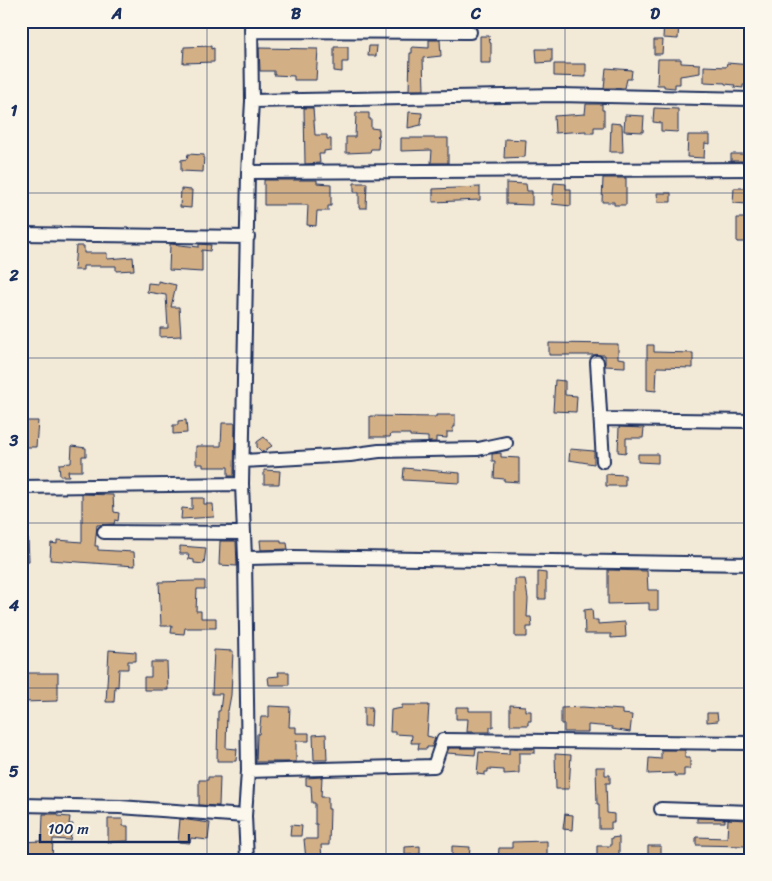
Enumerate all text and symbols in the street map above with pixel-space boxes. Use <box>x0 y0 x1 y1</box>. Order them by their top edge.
text: A <box>111 0 122 28</box>
text: B <box>291 0 302 28</box>
text: C <box>470 0 482 28</box>
text: D <box>650 0 660 28</box>
text: 1 <box>11 96 18 125</box>
text: 2 <box>8 261 19 290</box>
text: 3 <box>9 426 19 455</box>
text: 4 <box>8 591 19 620</box>
text: 5 <box>9 757 19 786</box>
scale bar <box>40 811 189 843</box>
text: 100 m <box>48 816 89 842</box>

